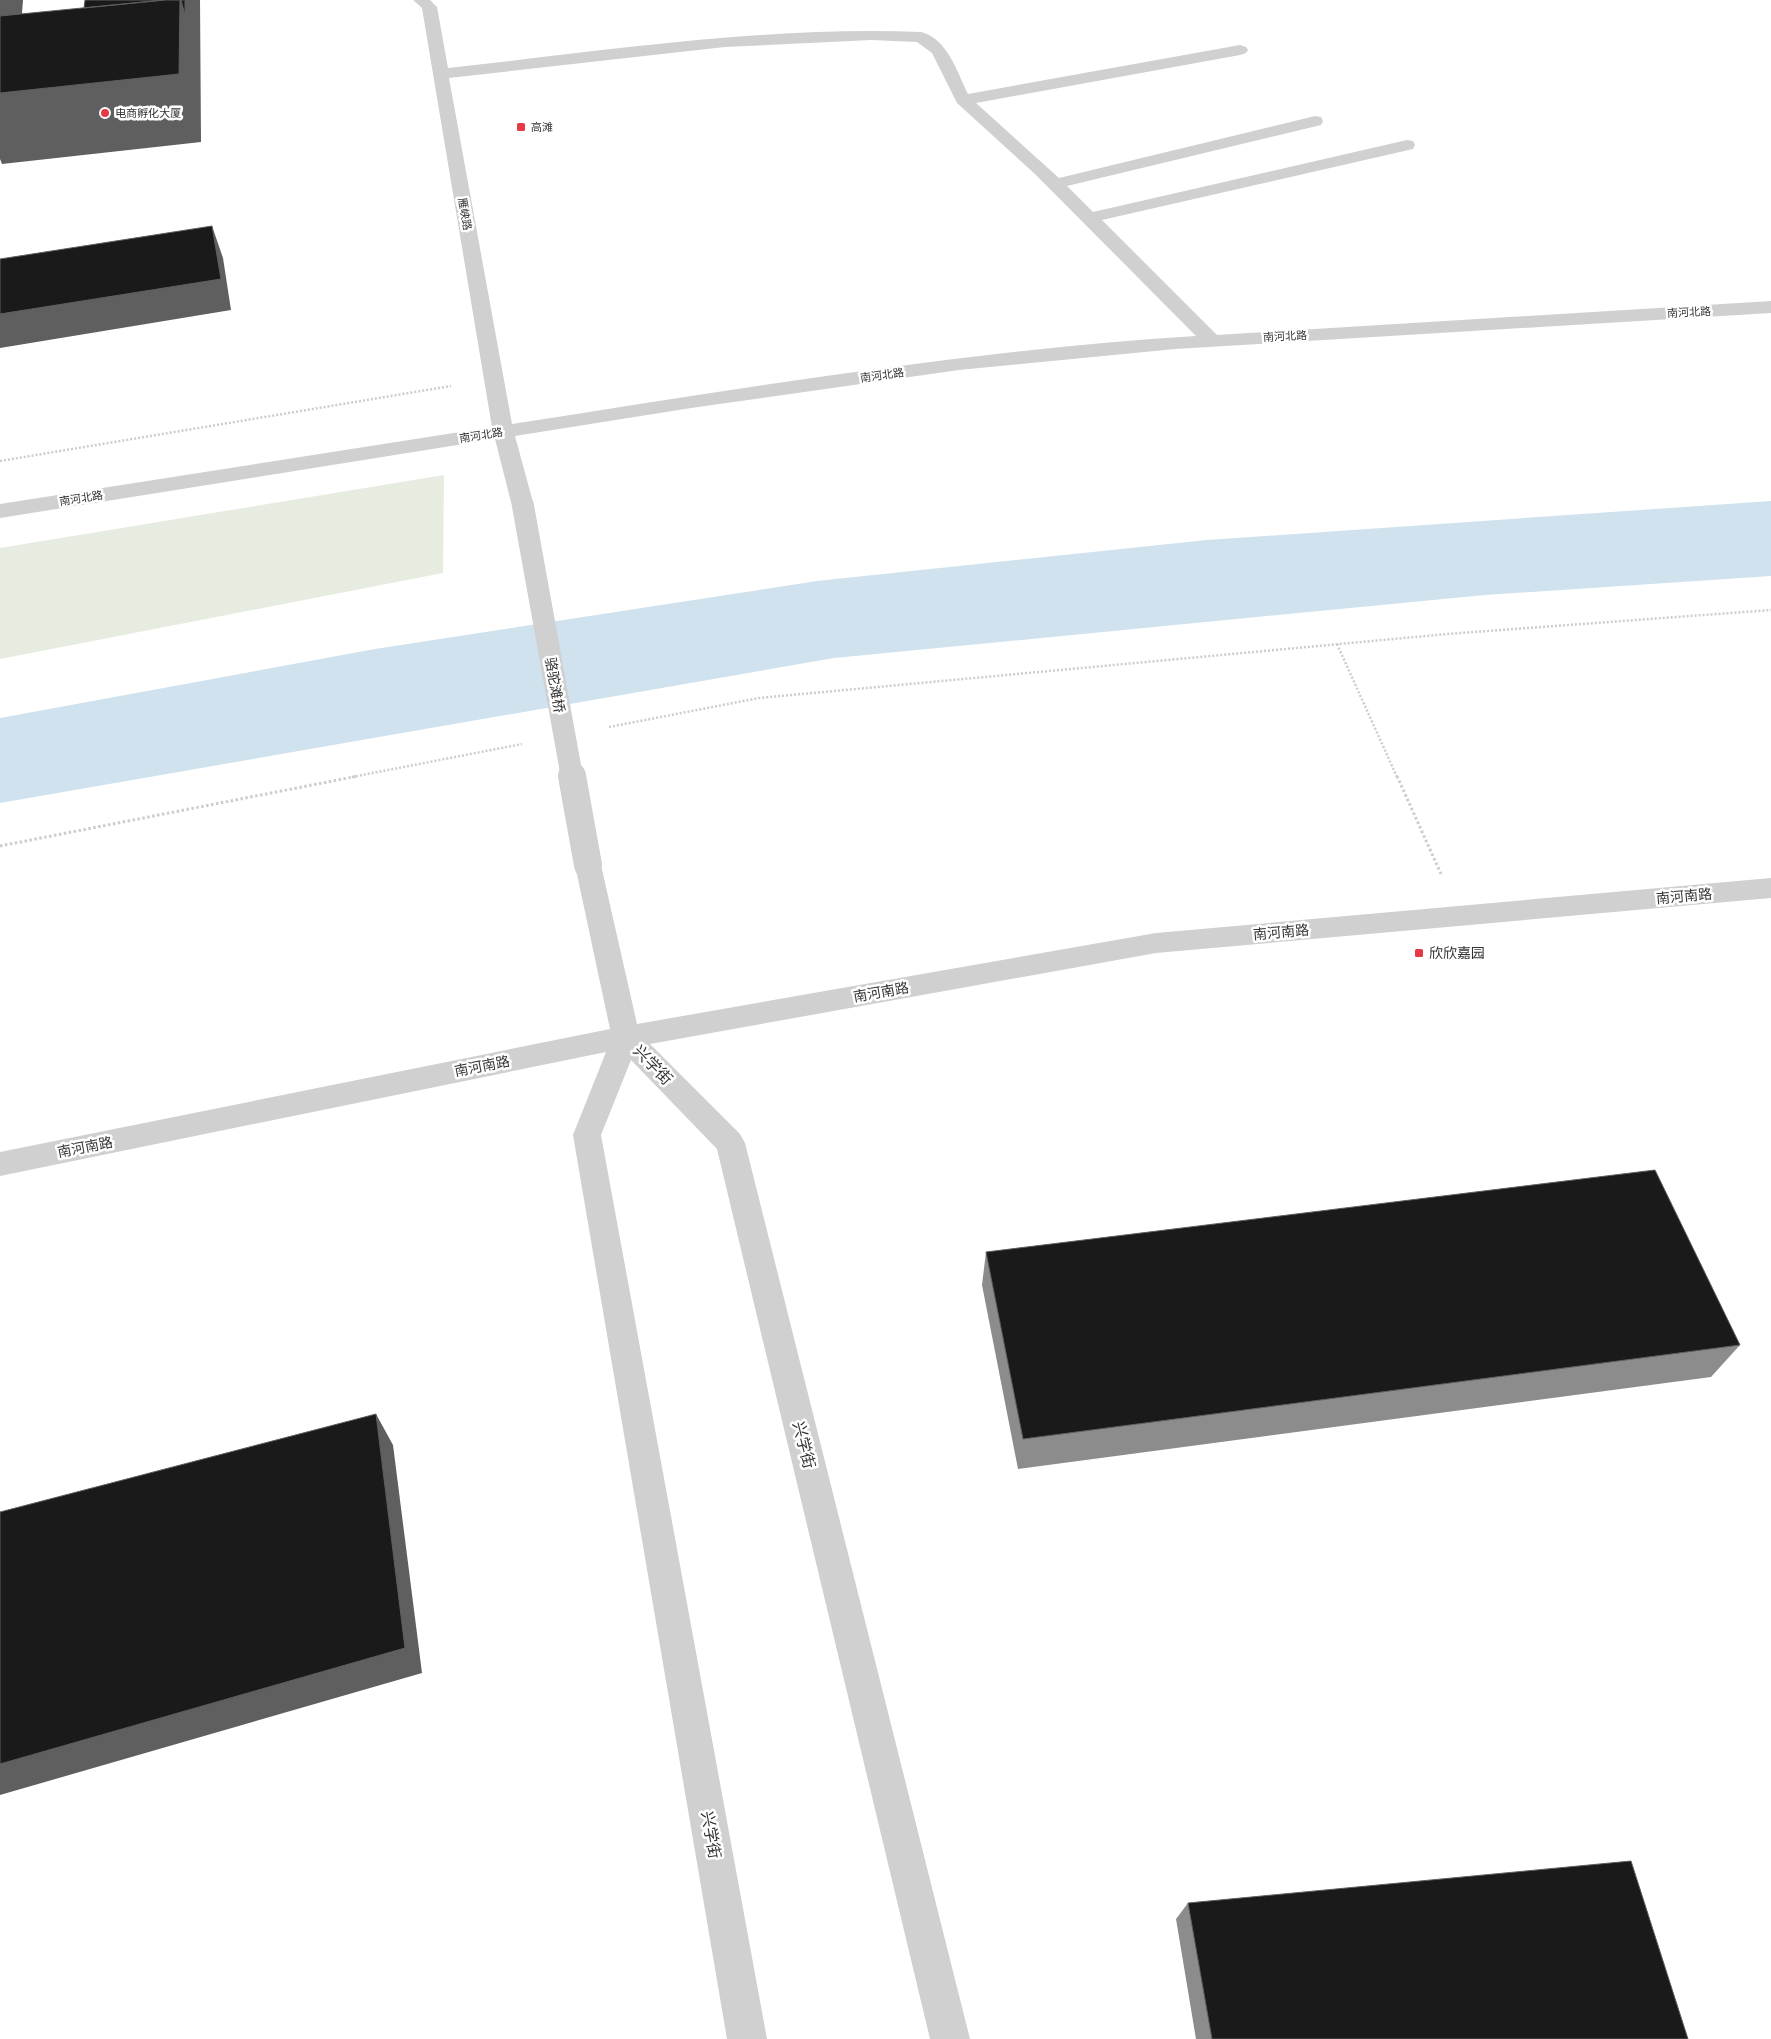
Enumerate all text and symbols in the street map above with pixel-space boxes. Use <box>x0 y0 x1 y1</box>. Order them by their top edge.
marker: 电商孵化大厦 <box>99 107 111 119</box>
place label: 电商孵化大厦 <box>115 107 181 119</box>
marker: 高滩 <box>515 121 527 133</box>
place label: 高滩 <box>531 121 553 133</box>
street label: 雁峡路 <box>456 197 474 231</box>
street label: 南河北路 <box>1667 305 1711 319</box>
street label: 南河北路 <box>1263 329 1307 343</box>
street label: 南河北路 <box>859 366 905 384</box>
street label: 南河北路 <box>458 426 504 444</box>
street label: 南河北路 <box>58 489 104 507</box>
street label: 骆驼滩桥 <box>542 656 568 714</box>
street label: 南河南路 <box>1655 886 1713 906</box>
street label: 南河南路 <box>1252 922 1310 942</box>
place label: 欣欣嘉园 <box>1429 945 1485 961</box>
marker: 欣欣嘉园 <box>1413 947 1425 959</box>
street label: 南河南路 <box>852 979 910 1005</box>
street label: 兴学街 <box>630 1042 676 1088</box>
street label: 南河南路 <box>453 1053 511 1079</box>
street label: 南河南路 <box>56 1134 114 1160</box>
street label: 兴学街 <box>790 1420 818 1470</box>
street label: 兴学街 <box>698 1810 724 1860</box>

